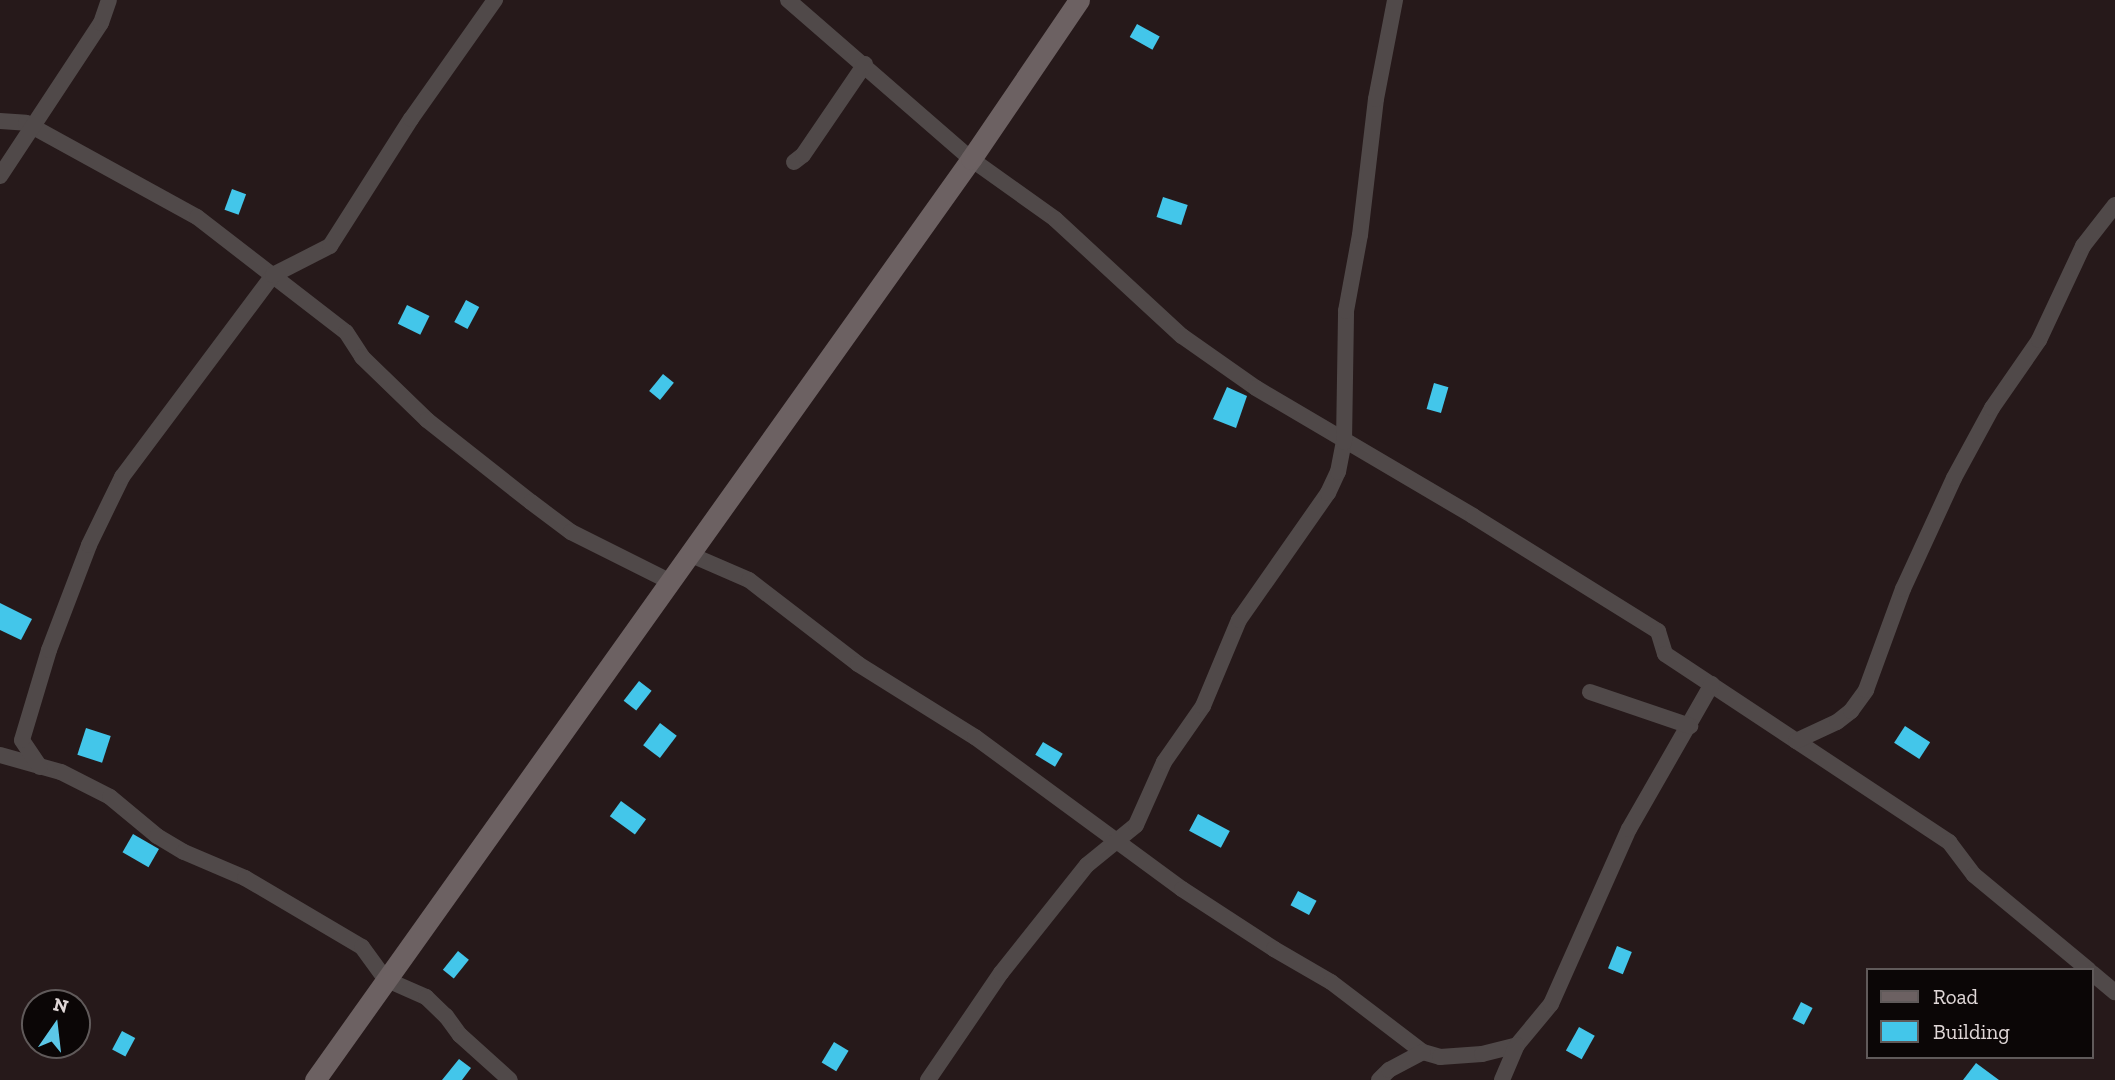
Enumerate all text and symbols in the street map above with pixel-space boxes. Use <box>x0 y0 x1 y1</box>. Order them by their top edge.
legend <box>1867 968 2094 1059</box>
text: Road <box>1933 984 1978 1009</box>
north arrow <box>21 989 91 1059</box>
text: N <box>51 992 71 1018</box>
text: Building <box>1933 1019 2010 1044</box>

